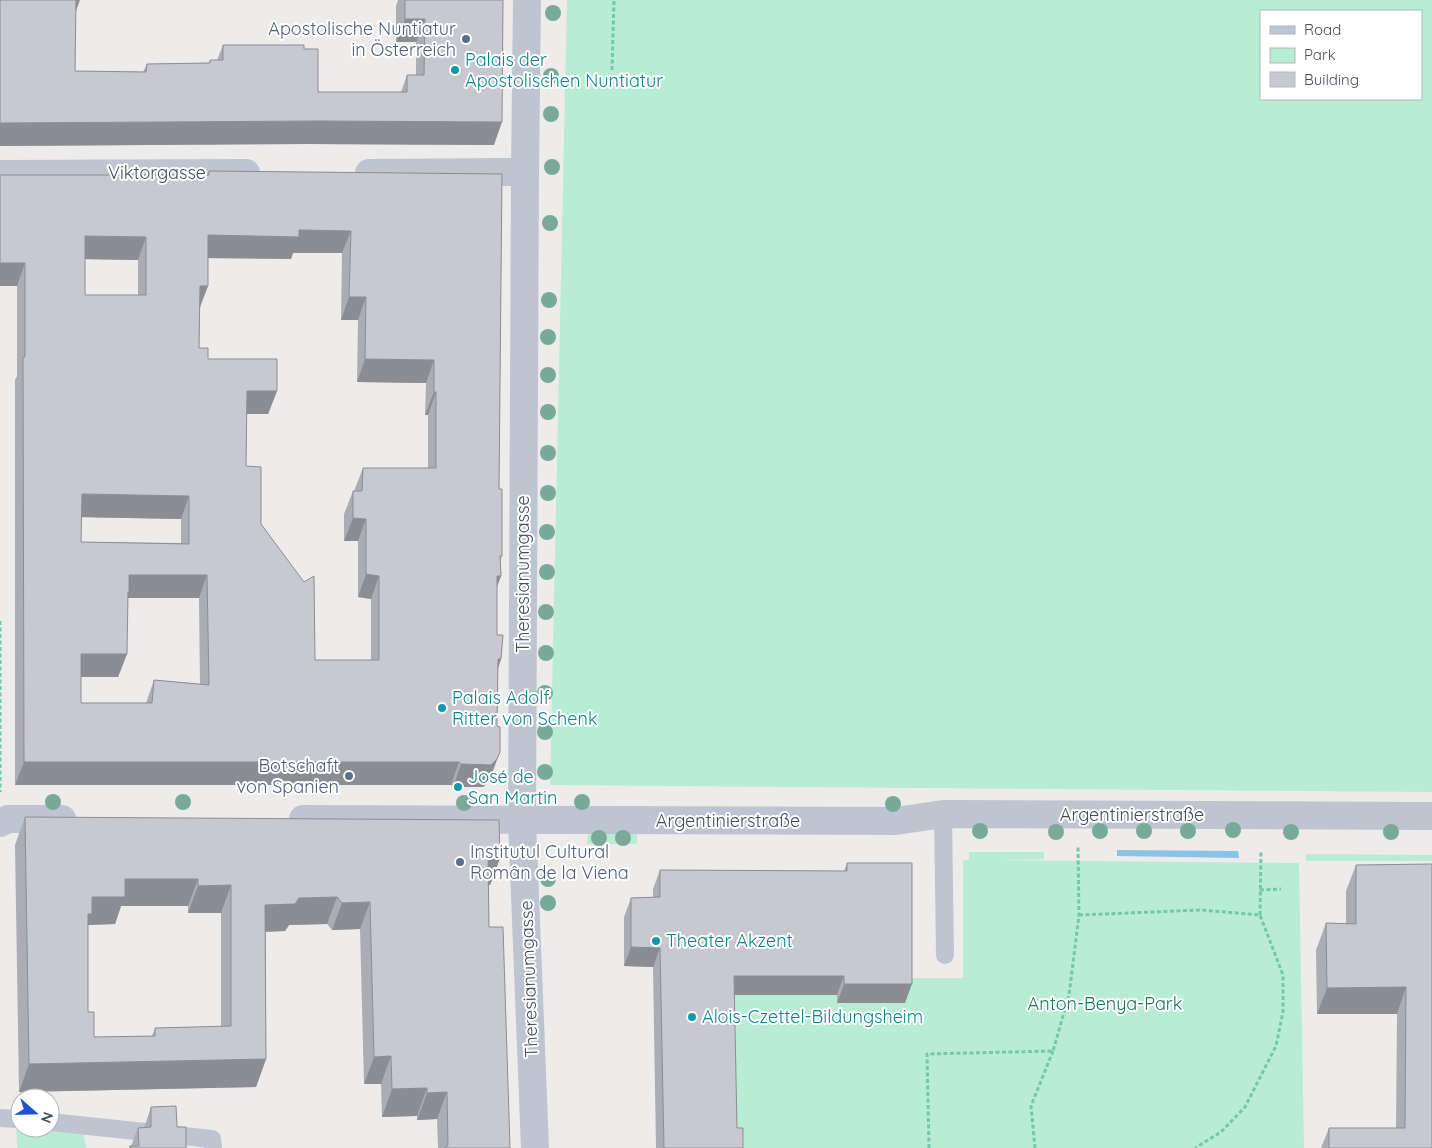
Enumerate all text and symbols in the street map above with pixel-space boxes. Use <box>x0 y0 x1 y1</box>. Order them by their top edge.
legend <box>1260 10 1422 100</box>
place label: Apostolische Nuntiatur in Österreich <box>268 17 456 61</box>
text: Road <box>1304 20 1341 39</box>
marker: Apostolische Nuntiatur in Österreich <box>460 33 472 45</box>
text: Park <box>1304 45 1336 64</box>
place label: Palais der Apostolischen Nuntiatur <box>465 48 663 92</box>
marker: Palais der Apostolischen Nuntiatur <box>449 64 461 76</box>
text: Building <box>1304 70 1359 89</box>
street label: Viktorgasse <box>108 161 206 184</box>
street label: Theresianumgasse <box>511 495 534 653</box>
place label: Palais Adolf Ritter von Schenk <box>452 686 598 730</box>
marker: Palais Adolf Ritter von Schenk <box>436 702 448 714</box>
place label: Botschaft von Spanien <box>237 754 339 798</box>
place label: José de San Martin <box>468 765 557 809</box>
marker: Botschaft von Spanien <box>343 770 355 782</box>
marker: José de San Martin <box>452 781 464 793</box>
street label: Argentinierstraße <box>1060 803 1204 826</box>
street label: Argentinierstraße <box>656 809 800 832</box>
place label: Institutul Cultural Român de la Viena <box>470 840 629 884</box>
marker: Institutul Cultural Român de la Viena <box>454 856 466 868</box>
street label: Theresianumgasse <box>514 900 543 1058</box>
place label: Theater Akzent <box>666 929 793 952</box>
marker: Theater Akzent <box>650 935 662 947</box>
park label: Anton-Benya-Park <box>1028 992 1182 1015</box>
place label: Alois-Czettel-Bildungsheim <box>702 1005 923 1028</box>
marker: Alois-Czettel-Bildungsheim <box>686 1011 698 1023</box>
north arrow <box>10 1088 60 1138</box>
text: N <box>37 1110 57 1125</box>

